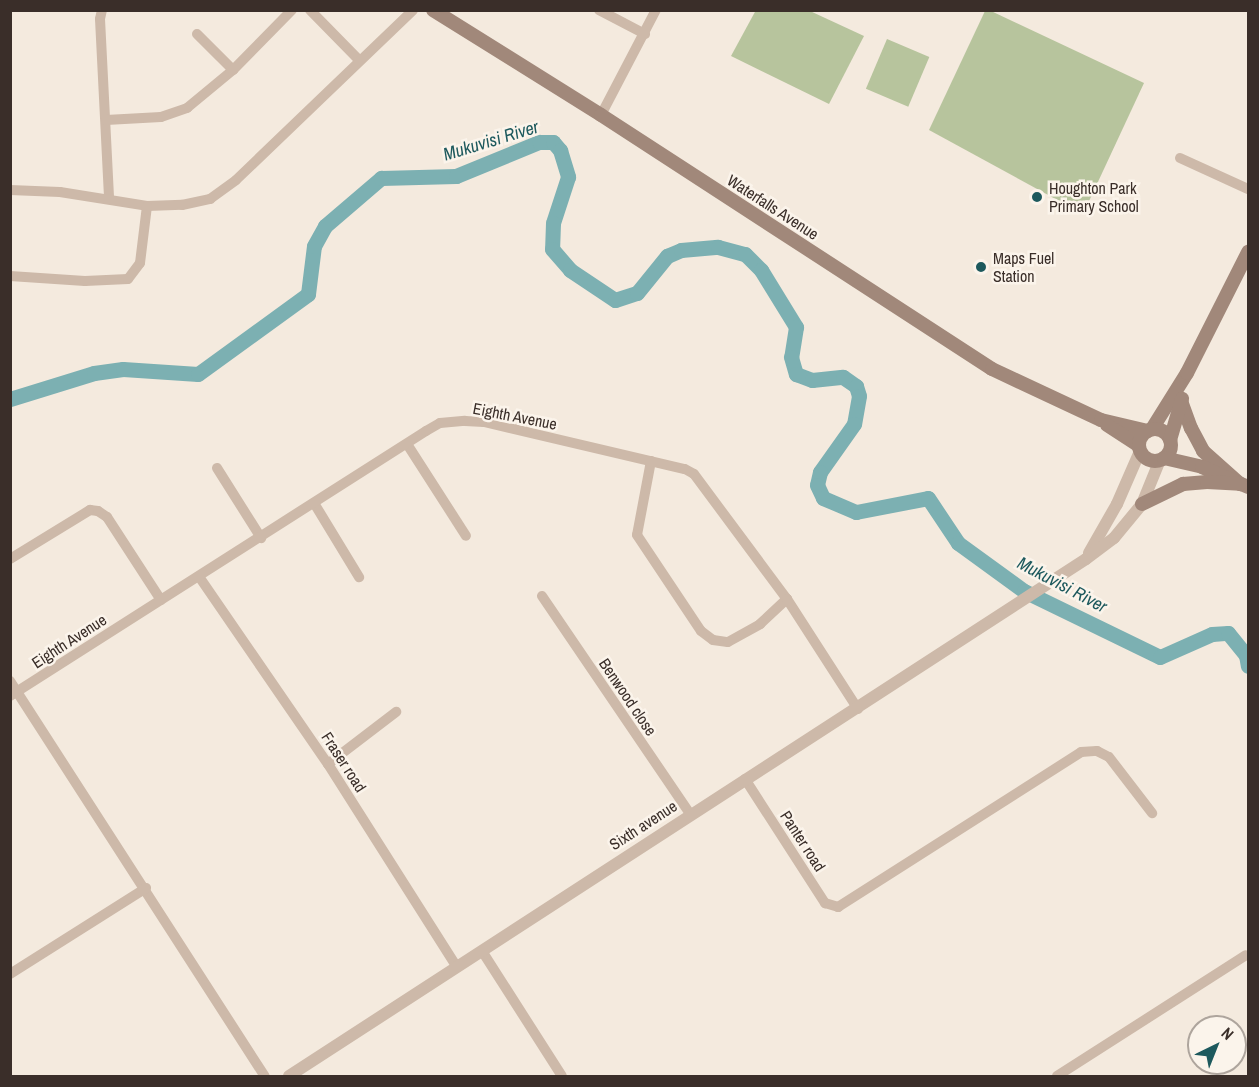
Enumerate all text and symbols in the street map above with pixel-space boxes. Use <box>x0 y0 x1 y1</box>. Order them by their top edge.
water label: Mukuvisi River <box>441 116 541 166</box>
street label: Waterfalls Avenue <box>723 170 823 244</box>
place label: Houghton Park Primary School <box>1049 178 1139 216</box>
marker: Houghton Park Primary School <box>1030 190 1044 204</box>
place label: Maps Fuel Station <box>993 248 1054 286</box>
marker: Maps Fuel Station <box>974 260 988 274</box>
street label: Eighth Avenue <box>471 398 559 434</box>
water label: Mukuvisi River <box>1013 552 1111 618</box>
street label: Eighth Avenue <box>28 610 110 672</box>
street label: Benwood close <box>595 655 661 739</box>
street label: Fraser road <box>317 728 371 796</box>
street label: Sixth avenue <box>606 796 680 854</box>
street label: Panter road <box>776 807 830 875</box>
north arrow <box>1187 1015 1247 1075</box>
text: N <box>1217 1022 1239 1045</box>

